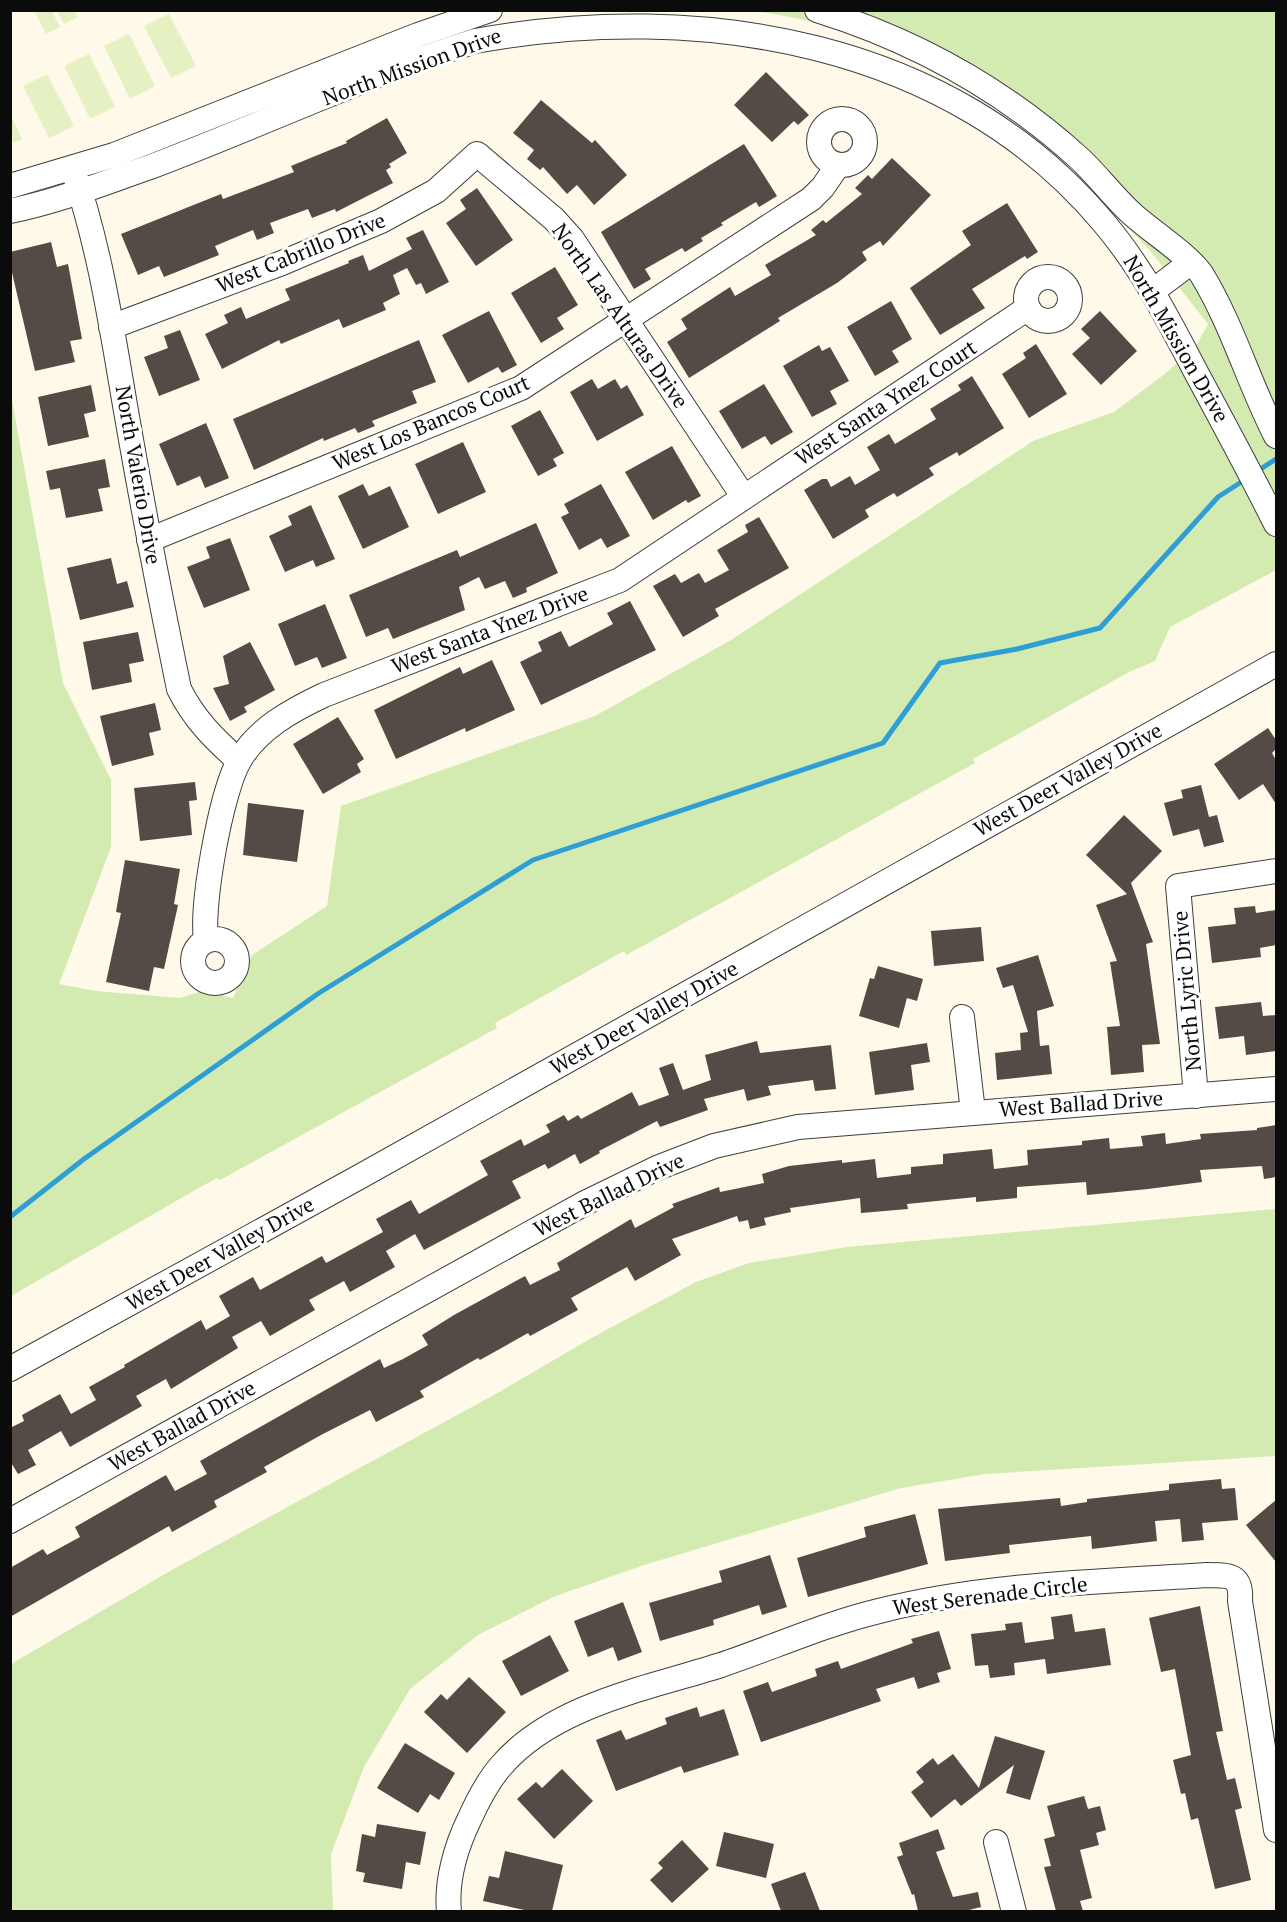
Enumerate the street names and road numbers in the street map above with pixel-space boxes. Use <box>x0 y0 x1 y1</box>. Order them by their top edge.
street label: North Mission Drive <box>318 21 505 111</box>
street label: West Cabrillo Drive <box>212 205 389 299</box>
street label: North Las Alturas Drive <box>546 217 695 413</box>
street label: North Mission Drive <box>1118 250 1236 427</box>
street label: West Santa Ynez Court <box>789 333 982 471</box>
street label: West Los Bancos Court <box>328 368 534 476</box>
street label: North Valerio Drive <box>109 383 168 566</box>
street label: West Santa Ynez Drive <box>387 579 592 680</box>
street label: West Deer Valley Drive <box>968 716 1167 843</box>
street label: North Lyric Drive <box>1165 910 1207 1072</box>
street label: West Deer Valley Drive <box>544 954 743 1081</box>
street label: West Ballad Drive <box>998 1083 1164 1123</box>
street label: West Ballad Drive <box>529 1145 689 1243</box>
street label: West Deer Valley Drive <box>120 1190 319 1317</box>
street label: West Ballad Drive <box>103 1373 260 1477</box>
street label: West Serenade Circle <box>891 1569 1089 1621</box>

